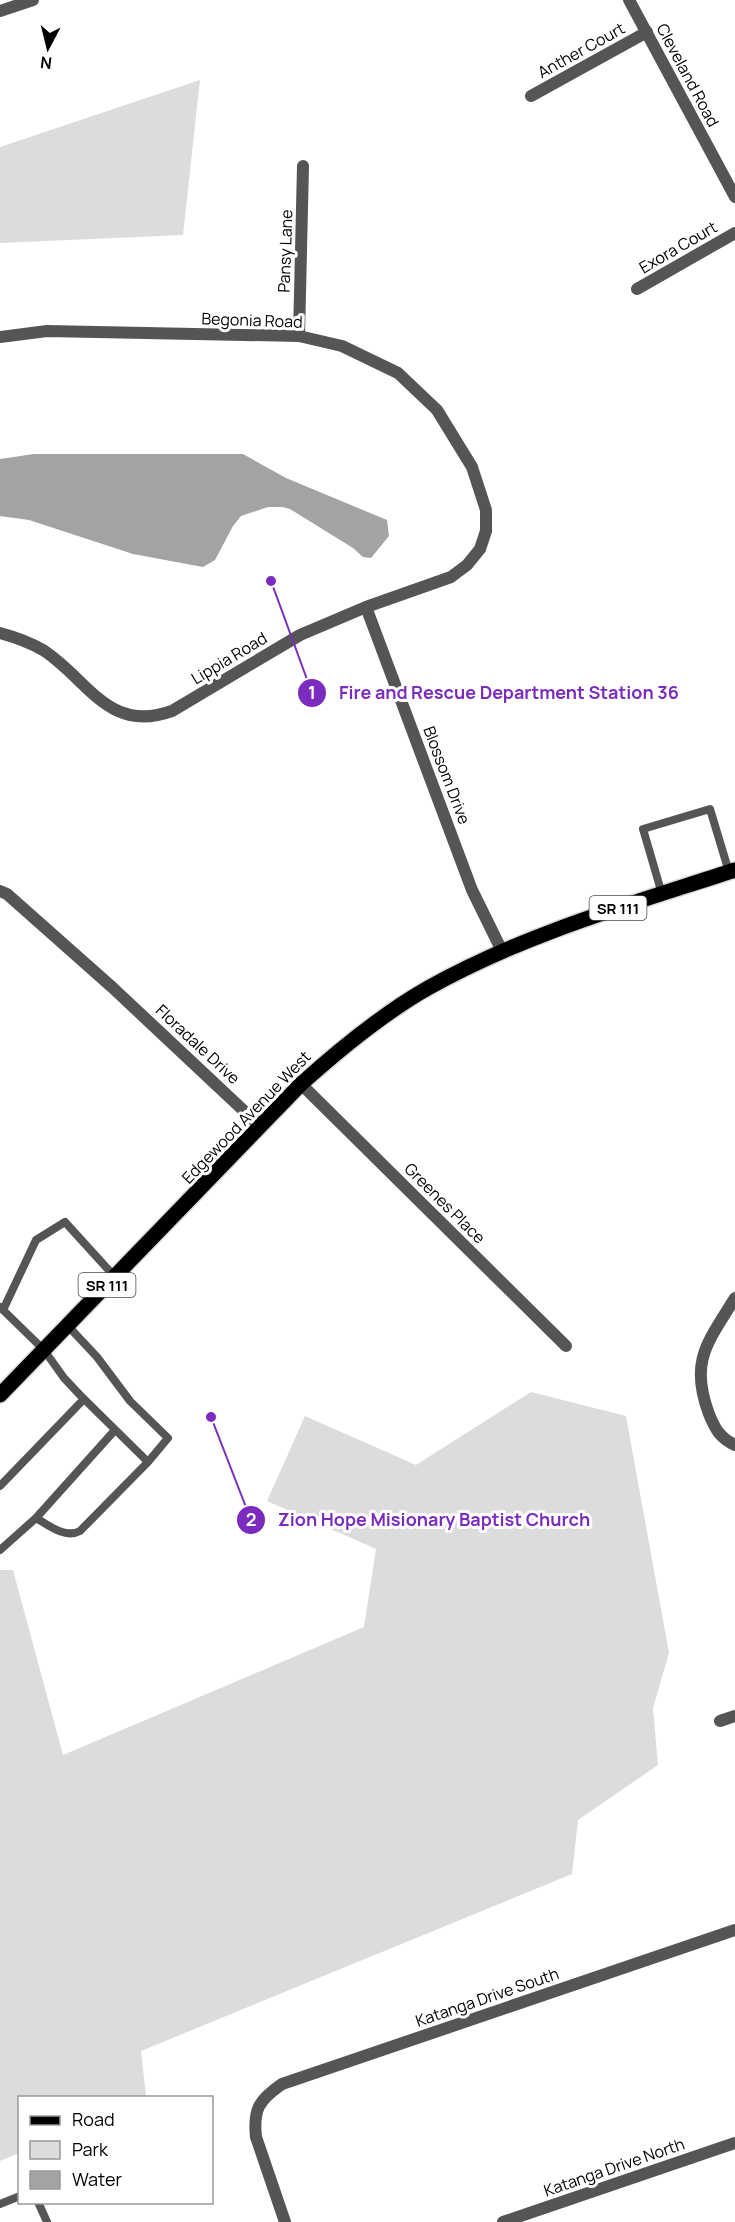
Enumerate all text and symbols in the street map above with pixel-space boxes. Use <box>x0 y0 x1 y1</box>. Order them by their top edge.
street label: Anther Court <box>533 17 629 83</box>
north arrow <box>18 18 78 78</box>
street label: Cleveland Road <box>652 19 724 131</box>
text: N <box>39 51 53 75</box>
street label: Pansy Lane <box>273 209 297 293</box>
street label: Exora Court <box>635 216 721 278</box>
street label: Begonia Road <box>201 307 303 333</box>
street label: Lippia Road <box>187 627 271 689</box>
callout: Fire and Rescue Department Station 36 <box>297 675 691 711</box>
text: 1 <box>308 680 316 704</box>
text: Fire and Rescue Department Station 36 <box>339 680 679 704</box>
street label: Blossom Drive <box>418 723 476 827</box>
road number: SR 111 <box>590 896 646 920</box>
street label: Floradale Drive <box>151 999 245 1089</box>
street label: Edgewood Avenue West <box>177 1046 315 1188</box>
street label: Greenes Place <box>400 1158 490 1248</box>
road number: SR 111 <box>78 1273 136 1297</box>
callout: Zion Hope Misionary Baptist Church <box>236 1502 602 1538</box>
text: 2 <box>246 1507 256 1531</box>
text: Zion Hope Misionary Baptist Church <box>278 1507 590 1531</box>
street label: Katanga Drive South <box>412 1962 562 2032</box>
legend <box>18 2096 213 2204</box>
text: Road <box>72 2107 115 2131</box>
street label: Katanga Drive North <box>541 2133 687 2201</box>
text: Park <box>72 2137 109 2161</box>
text: Water <box>72 2167 122 2191</box>

